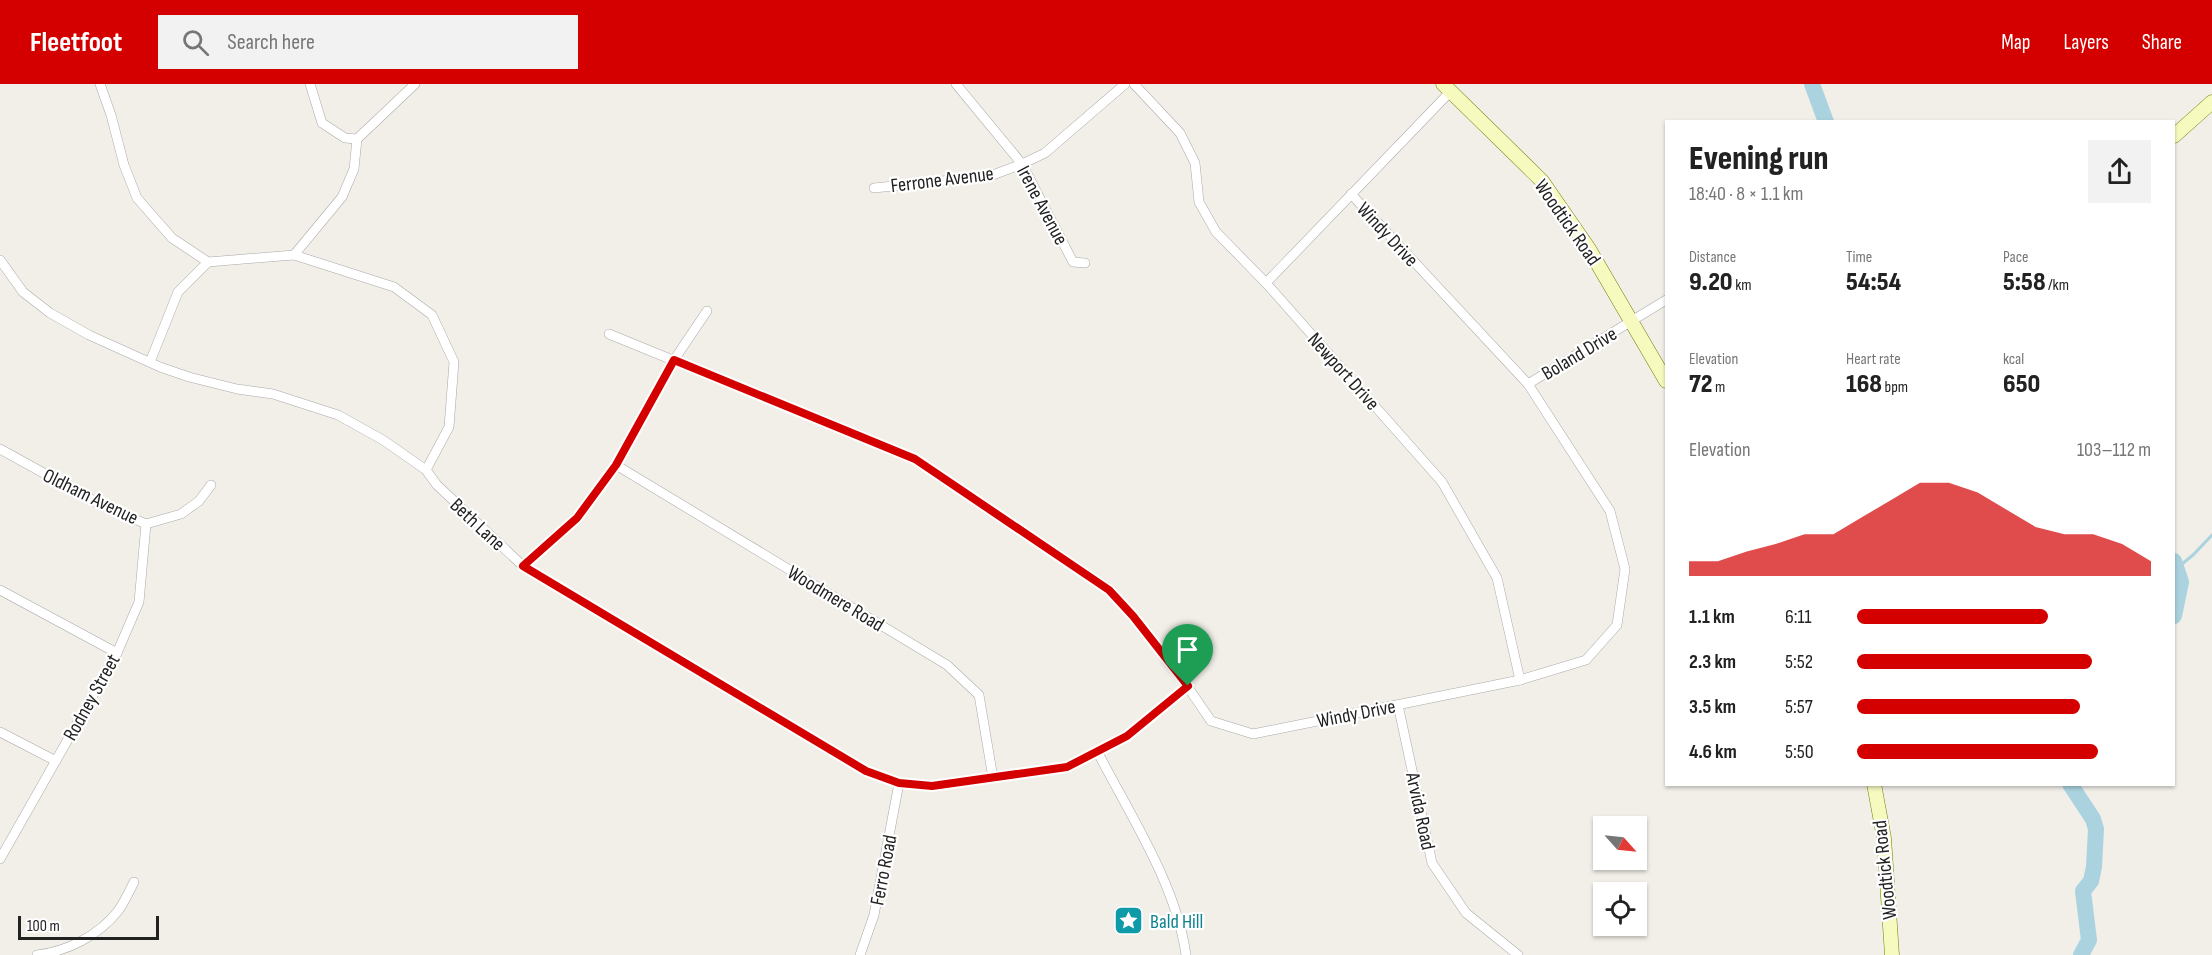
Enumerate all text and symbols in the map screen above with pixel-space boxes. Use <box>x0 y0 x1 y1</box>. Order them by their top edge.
search box <box>158 15 578 69</box>
text: Fleetfoot <box>30 26 122 59</box>
icon: search <box>179 26 212 59</box>
text: Search here <box>227 29 315 56</box>
text: Map <box>2001 30 2030 55</box>
text: Layers <box>2063 30 2109 55</box>
text: Share <box>2142 30 2182 55</box>
text: Evening run <box>1689 139 1829 179</box>
button: share <box>2088 140 2151 203</box>
street label: Ferrone Avenue <box>889 162 995 198</box>
street label: Irene Avenue <box>1011 162 1073 249</box>
street label: Woodtick Road <box>1529 175 1606 270</box>
text: 18:40 · 8 × 1.1 km <box>1689 182 1803 206</box>
street label: Windy Drive <box>1351 197 1423 272</box>
text: Distance <box>1689 248 1736 267</box>
text: Time <box>1846 248 1872 267</box>
text: Pace <box>2003 248 2028 267</box>
text: 9.20 <box>1689 267 1733 298</box>
text: 54:54 <box>1846 267 1901 298</box>
text: 5:58 <box>2003 267 2046 298</box>
text: km <box>1733 276 1752 295</box>
text: /km <box>2046 276 2069 295</box>
street label: Boland Drive <box>1537 322 1622 386</box>
street label: Newport Drive <box>1302 328 1384 415</box>
text: Elevation <box>1689 350 1738 369</box>
text: Heart rate <box>1846 350 1901 369</box>
text: kcal <box>2003 350 2024 369</box>
text: 72 <box>1689 369 1712 400</box>
text: 168 <box>1846 369 1882 400</box>
text: 650 <box>2003 369 2040 400</box>
text: m <box>1712 378 1725 397</box>
text: bpm <box>1882 378 1908 397</box>
text: Elevation <box>1689 438 1751 462</box>
text: 103–112 m <box>2077 438 2151 462</box>
street label: Oldham Avenue <box>39 464 142 530</box>
street label: Beth Lane <box>445 493 510 556</box>
street label: Woodmere Road <box>783 561 888 637</box>
text: 1.1 km <box>1689 605 1735 629</box>
text: 6:11 <box>1785 605 1812 629</box>
pin <box>1162 624 1213 686</box>
icon: arrive <box>1171 633 1204 666</box>
street label: Rodney Street <box>58 650 125 745</box>
text: 2.3 km <box>1689 650 1736 674</box>
text: 5:52 <box>1785 650 1813 674</box>
street label: Windy Drive <box>1315 695 1397 733</box>
text: 3.5 km <box>1689 695 1736 719</box>
text: 5:57 <box>1785 695 1813 719</box>
text: 4.6 km <box>1689 740 1737 764</box>
text: 5:50 <box>1785 740 1814 764</box>
street label: Arvida Road <box>1400 769 1440 852</box>
north arrow <box>1593 816 1647 870</box>
map controls <box>1593 816 1647 936</box>
street label: Woodtick Road <box>1868 819 1902 921</box>
street label: Ferro Road <box>865 833 903 907</box>
button: locate <box>1593 882 1647 936</box>
place icon: Bald Hill <box>1113 905 1145 937</box>
place label: Bald Hill <box>1150 910 1203 934</box>
scale bar <box>18 913 159 940</box>
text: 100 m <box>27 917 60 936</box>

